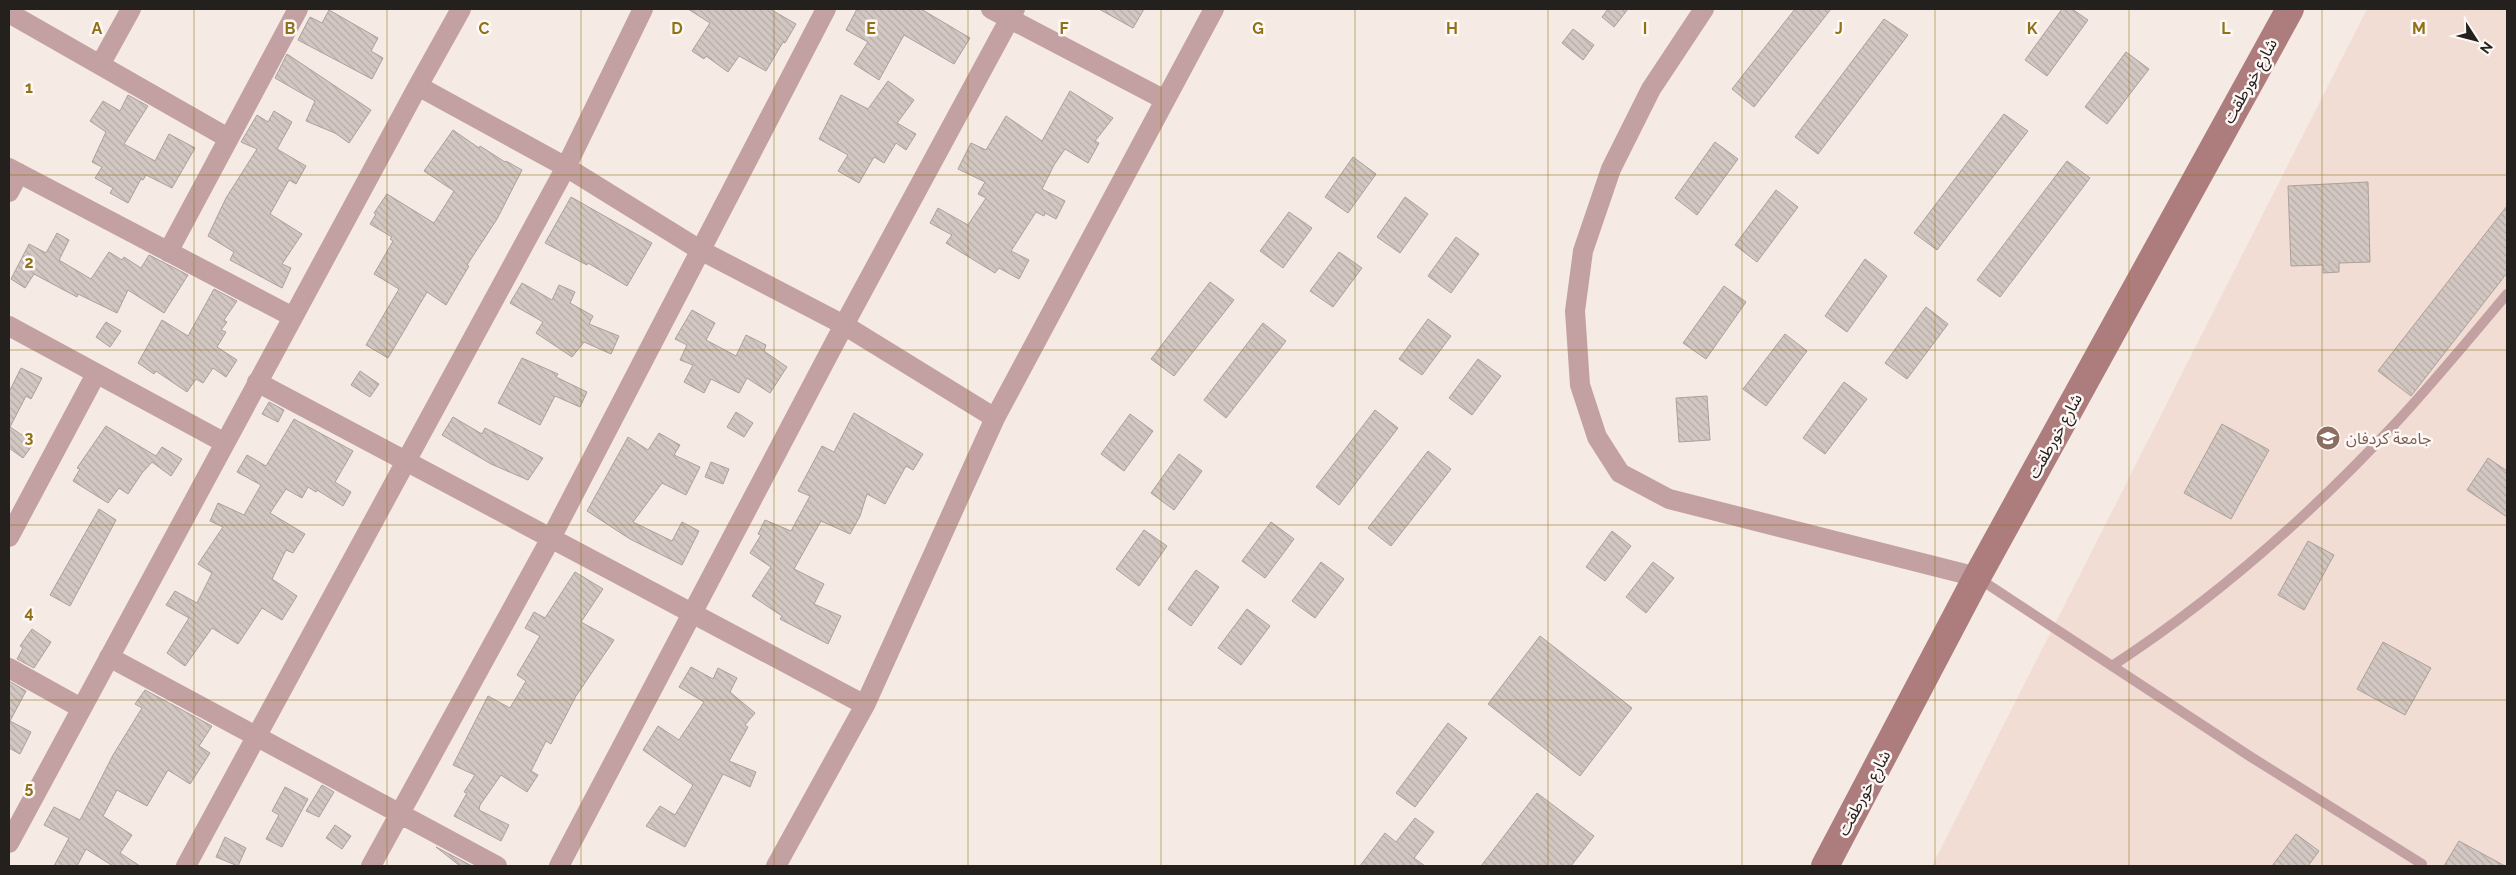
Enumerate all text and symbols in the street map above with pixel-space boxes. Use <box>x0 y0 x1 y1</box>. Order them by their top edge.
north arrow <box>2451 15 2501 65</box>
text: A <box>92 19 103 38</box>
text: B <box>285 19 296 38</box>
text: C <box>479 19 490 38</box>
text: D <box>671 19 683 38</box>
text: E <box>866 19 876 38</box>
text: F <box>1059 19 1069 38</box>
text: G <box>1252 19 1264 38</box>
text: H <box>1446 19 1458 38</box>
text: I <box>1643 19 1647 38</box>
text: J <box>1835 19 1843 38</box>
text: K <box>2027 19 2038 38</box>
text: L <box>2221 19 2231 38</box>
text: M <box>2412 19 2426 38</box>
street label: شارع خورطقت <box>2219 35 2284 128</box>
text: N <box>2477 39 2496 57</box>
text: 1 <box>25 78 33 97</box>
text: 2 <box>24 253 34 272</box>
street label: شارع خورطقت <box>2024 390 2089 483</box>
school or university icon: جامعة كردفان <box>2315 425 2341 451</box>
text: 3 <box>25 428 34 447</box>
place label: جامعة كردفان <box>2346 429 2432 448</box>
text: 4 <box>24 603 34 622</box>
street label: شارع خورطقت <box>1834 747 1897 840</box>
text: 5 <box>25 778 34 797</box>

